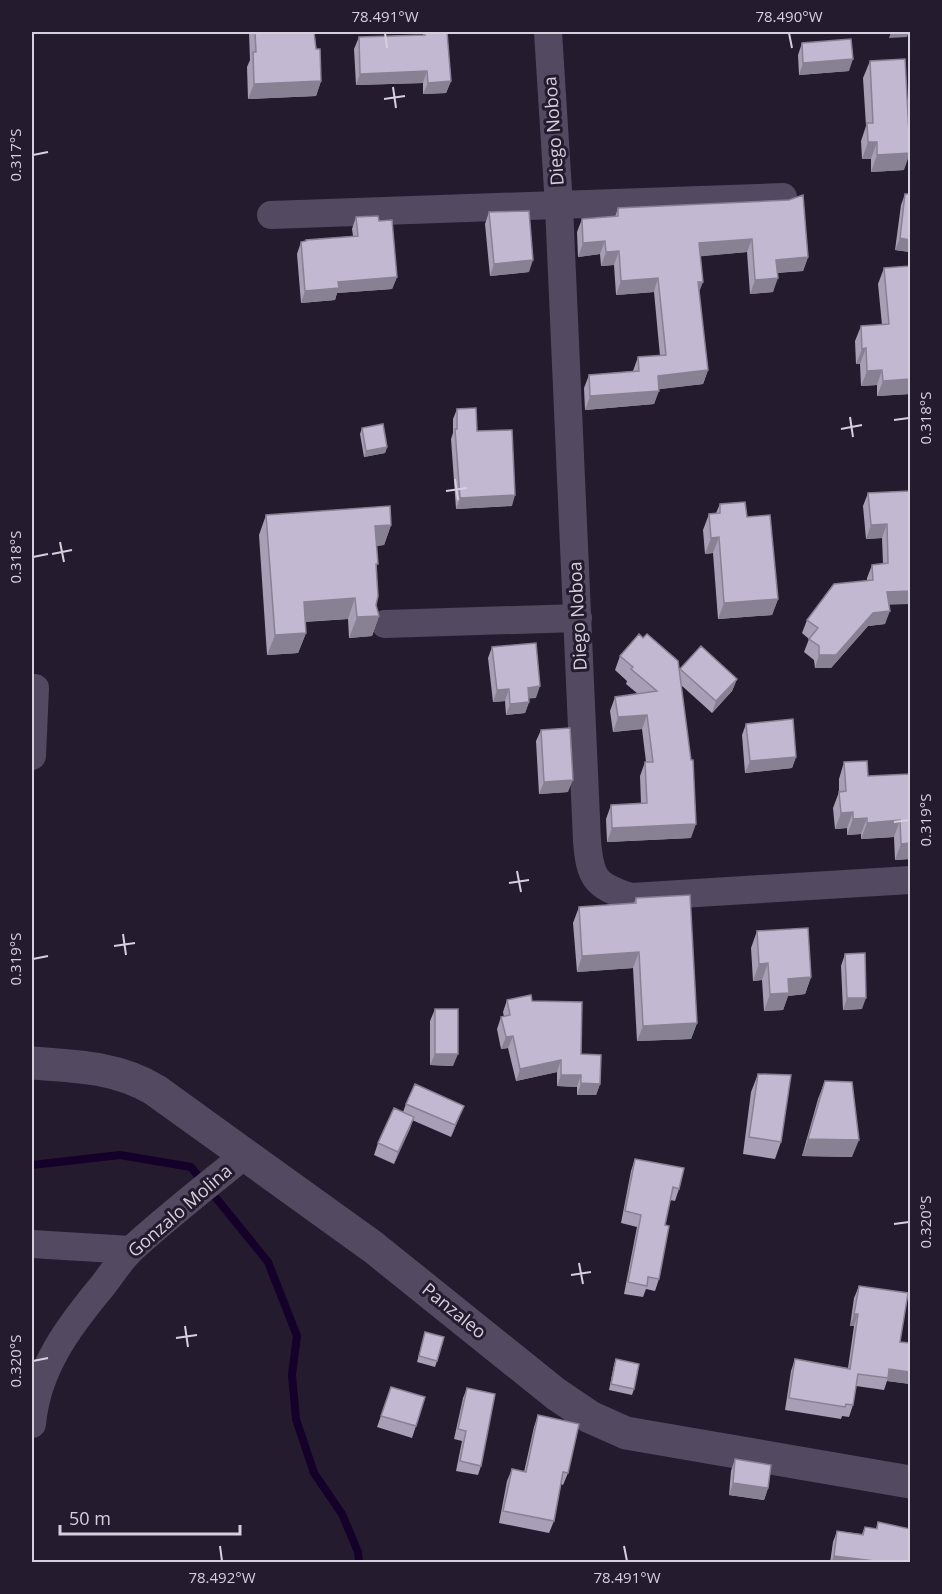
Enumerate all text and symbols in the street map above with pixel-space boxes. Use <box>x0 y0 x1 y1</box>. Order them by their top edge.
text: 78.491°W <box>351 6 419 26</box>
text: 78.490°W <box>755 6 823 26</box>
street label: Diego Noboa <box>537 76 569 186</box>
text: 0.317°S <box>5 129 25 181</box>
text: 0.318°S <box>915 392 935 444</box>
text: 0.318°S <box>5 531 25 583</box>
street label: Diego Noboa <box>562 561 592 671</box>
text: 0.319°S <box>915 794 935 846</box>
text: 0.319°S <box>5 933 25 985</box>
street label: Gonzalo Molina <box>122 1158 236 1262</box>
text: 0.320°S <box>915 1196 935 1248</box>
street label: Panzaleo <box>418 1277 492 1343</box>
text: 0.320°S <box>5 1335 25 1387</box>
scale bar <box>60 1498 240 1536</box>
text: 50 m <box>69 1506 111 1530</box>
text: 78.492°W <box>188 1567 256 1587</box>
text: 78.491°W <box>593 1567 661 1587</box>

